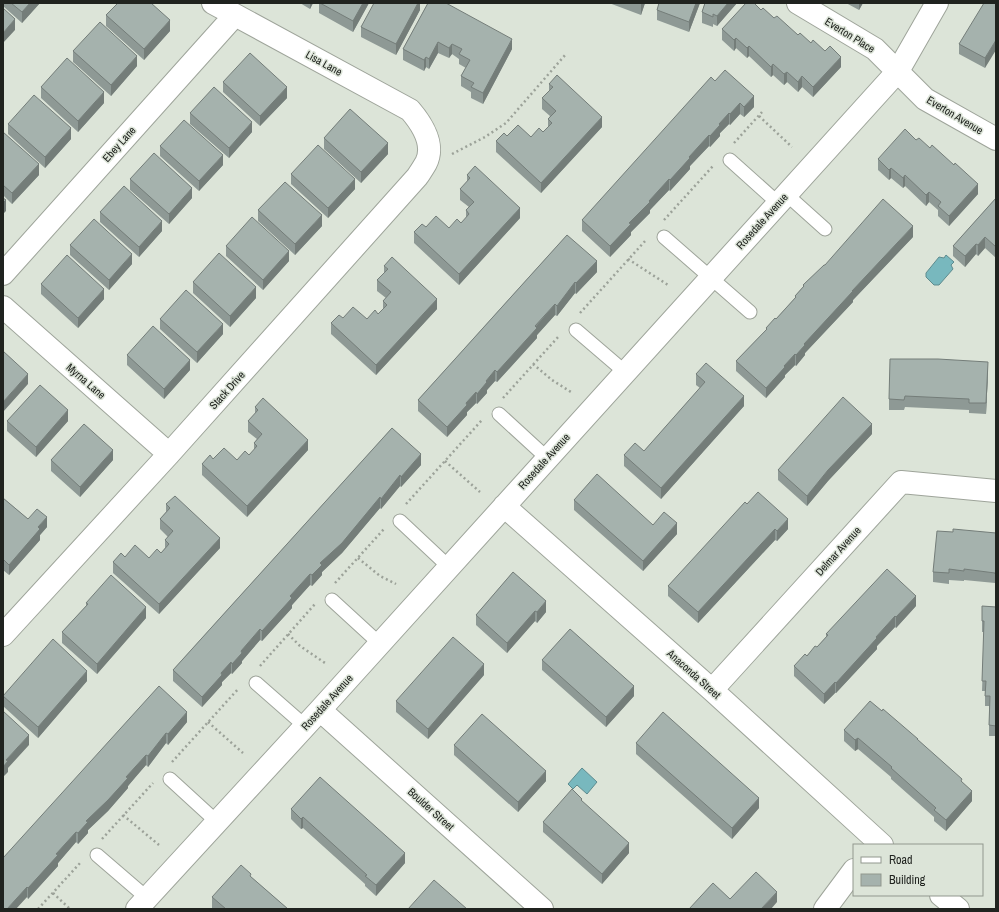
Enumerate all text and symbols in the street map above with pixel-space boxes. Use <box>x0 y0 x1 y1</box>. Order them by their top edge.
street label: Everton Place <box>822 14 878 56</box>
street label: Lisa Lane <box>303 47 345 79</box>
street label: Everton Avenue <box>924 93 986 137</box>
street label: Ebey Lane <box>99 123 139 165</box>
street label: Rosedale Avenue <box>733 190 791 252</box>
street label: Myrna Lane <box>63 360 109 402</box>
street label: Stack Drive <box>206 368 248 412</box>
street label: Rosedale Avenue <box>515 430 573 492</box>
street label: Delmar Avenue <box>812 523 864 579</box>
street label: Anaconda Street <box>664 646 724 702</box>
street label: Rosedale Avenue <box>298 671 356 733</box>
street label: Boulder Street <box>405 785 457 834</box>
legend <box>853 844 983 896</box>
text: Road <box>889 852 913 868</box>
text: Building <box>889 872 926 888</box>

